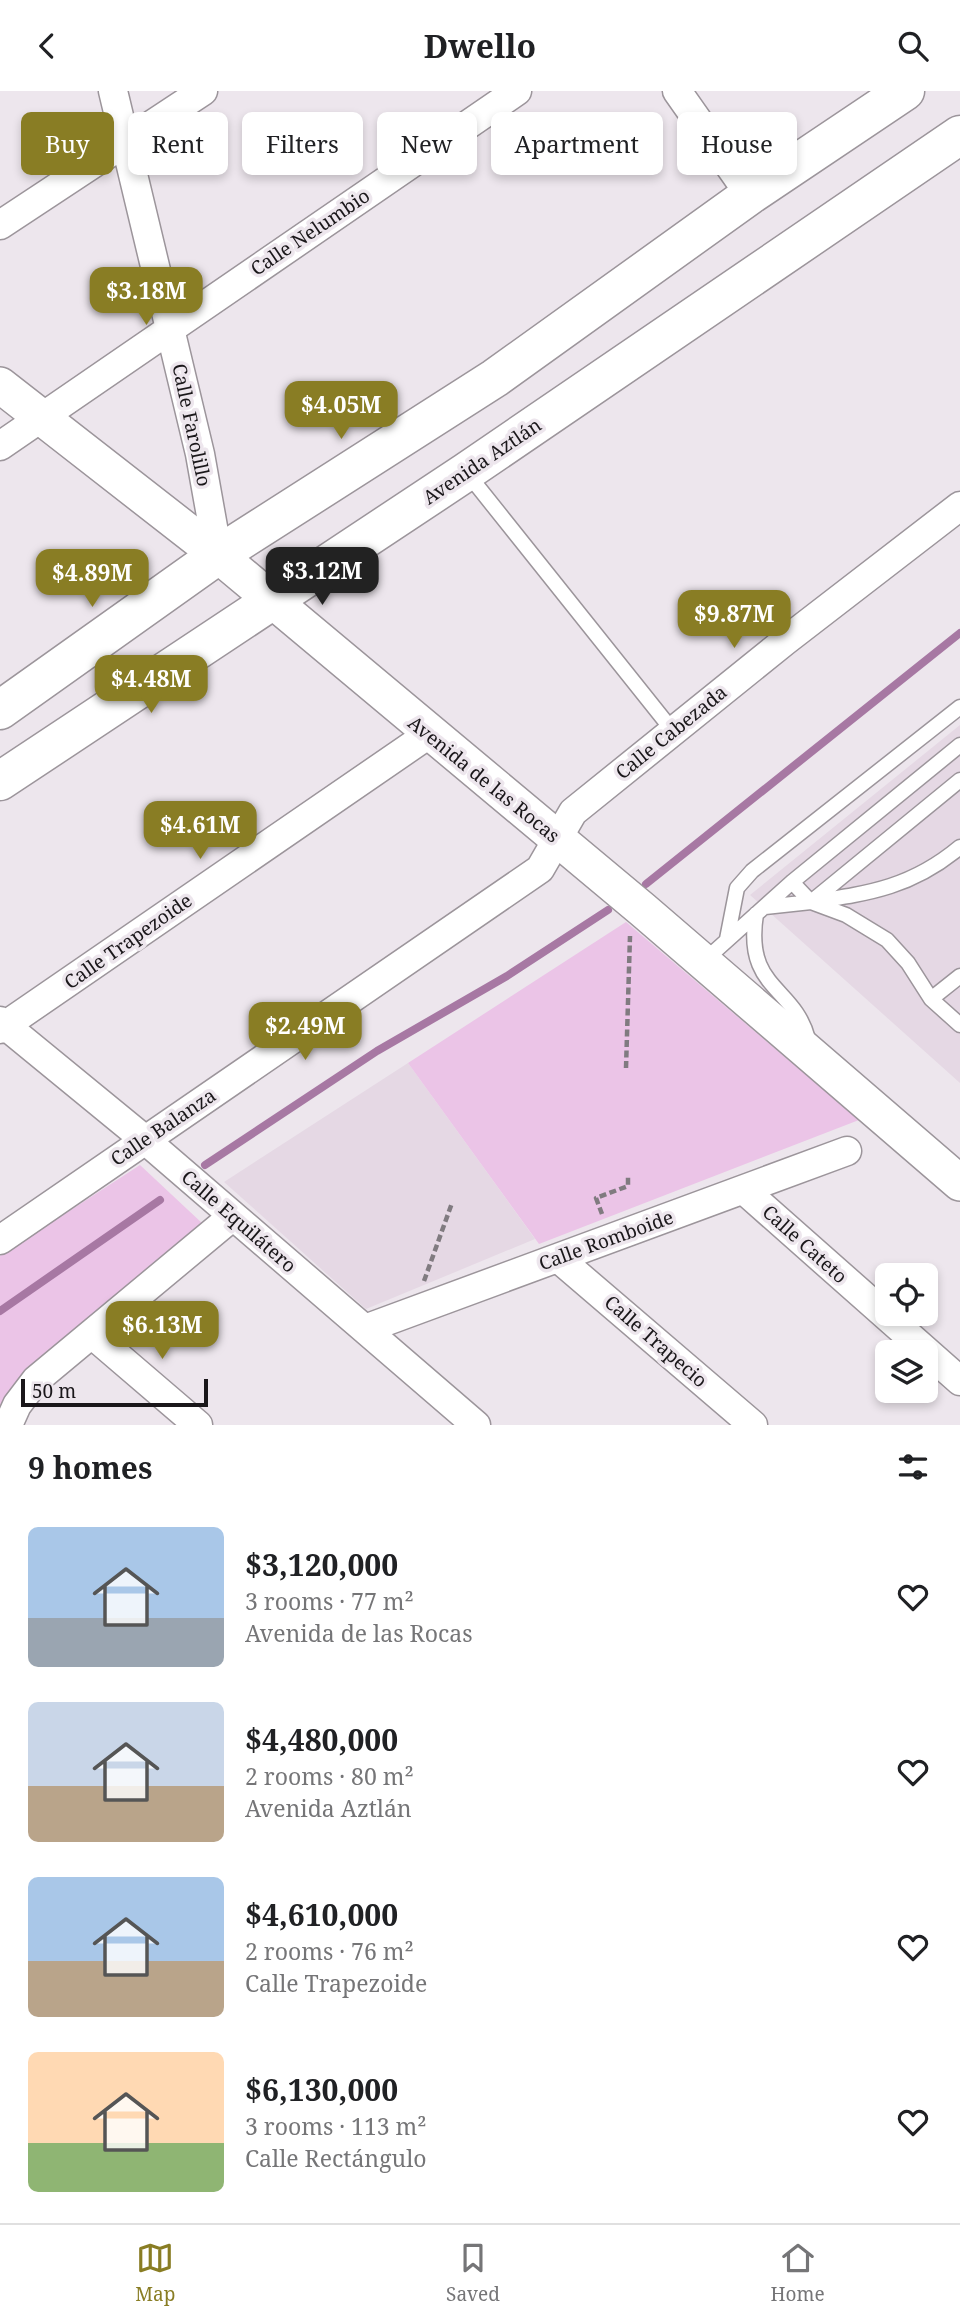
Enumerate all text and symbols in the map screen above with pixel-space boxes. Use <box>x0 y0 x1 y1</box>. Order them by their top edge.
text: Dwello <box>424 24 536 67</box>
icon: back <box>28 27 66 65</box>
icon: search <box>894 27 932 65</box>
chip: Buy <box>21 112 114 175</box>
chip: Rent <box>128 112 228 175</box>
chip: Filters <box>242 112 363 175</box>
chip: New <box>377 112 477 175</box>
chip: Apartment <box>491 112 663 175</box>
chip: House <box>677 112 797 175</box>
street label: Calle Nelumbio <box>245 182 375 282</box>
pin: $3.18M <box>89 267 203 327</box>
text: $3.18M <box>106 274 186 306</box>
street label: Calle Farolillo <box>166 361 218 489</box>
pin: $4.05M <box>284 381 398 441</box>
text: $4.05M <box>301 388 381 420</box>
street label: Avenida Aztlán <box>418 412 546 510</box>
pin: $3.12M <box>265 547 379 607</box>
pin: $4.89M <box>35 549 149 609</box>
text: $3.12M <box>282 554 362 586</box>
text: $4.89M <box>52 556 132 588</box>
pin: $9.87M <box>677 591 791 650</box>
text: $9.87M <box>694 597 774 629</box>
pin: $4.48M <box>94 655 208 715</box>
text: $4.48M <box>111 662 191 694</box>
street label: Calle Cabezada <box>610 679 732 785</box>
street label: Avenida de las Rocas <box>403 710 565 848</box>
pin: $4.61M <box>143 801 257 861</box>
text: $4.61M <box>160 808 240 840</box>
street label: Calle Trapezoide <box>59 887 197 995</box>
pin: $2.49M <box>248 1003 362 1062</box>
text: $2.49M <box>265 1009 345 1041</box>
street label: Calle Balanza <box>105 1082 221 1172</box>
street label: Calle Equilátero <box>176 1164 302 1278</box>
street label: Calle Cateto <box>757 1199 853 1289</box>
street label: Calle Romboide <box>535 1204 677 1276</box>
map controls <box>875 1263 938 1403</box>
button: locate <box>875 1263 938 1326</box>
street label: Calle Trapecio <box>599 1289 713 1393</box>
pin: $6.13M <box>105 1301 219 1361</box>
text: $6.13M <box>122 1308 202 1340</box>
button: layers <box>875 1340 938 1403</box>
scale bar <box>21 1376 208 1408</box>
text: 50 m <box>32 1378 76 1404</box>
text: 9 homes <box>28 1447 152 1488</box>
icon: filters <box>894 1448 932 1486</box>
text: $3,120,000 <box>245 1544 398 1585</box>
icon: home <box>84 1555 168 1639</box>
icon: heart <box>894 1578 932 1616</box>
text: 3 rooms · 77 m² <box>245 1585 414 1617</box>
text: Avenida de las Rocas <box>245 1617 473 1649</box>
text: $4,480,000 <box>245 1719 398 1760</box>
icon: home <box>84 1730 168 1814</box>
icon: heart <box>894 1753 932 1791</box>
text: 2 rooms · 80 m² <box>245 1760 414 1792</box>
text: Avenida Aztlán <box>245 1792 412 1824</box>
text: $4,610,000 <box>245 1894 398 1935</box>
icon: home <box>84 1905 168 1989</box>
icon: heart <box>894 1928 932 1966</box>
text: 2 rooms · 76 m² <box>245 1935 414 1967</box>
text: Calle Trapezoide <box>245 1967 427 1999</box>
text: $6,130,000 <box>245 2069 398 2110</box>
icon: home <box>84 2080 168 2164</box>
icon: heart <box>894 2103 932 2141</box>
text: 3 rooms · 113 m² <box>245 2110 427 2142</box>
text: Calle Rectángulo <box>245 2142 427 2174</box>
tab: Map <box>135 2239 175 2307</box>
tab: Saved <box>446 2239 500 2307</box>
tab: Home <box>771 2239 825 2307</box>

